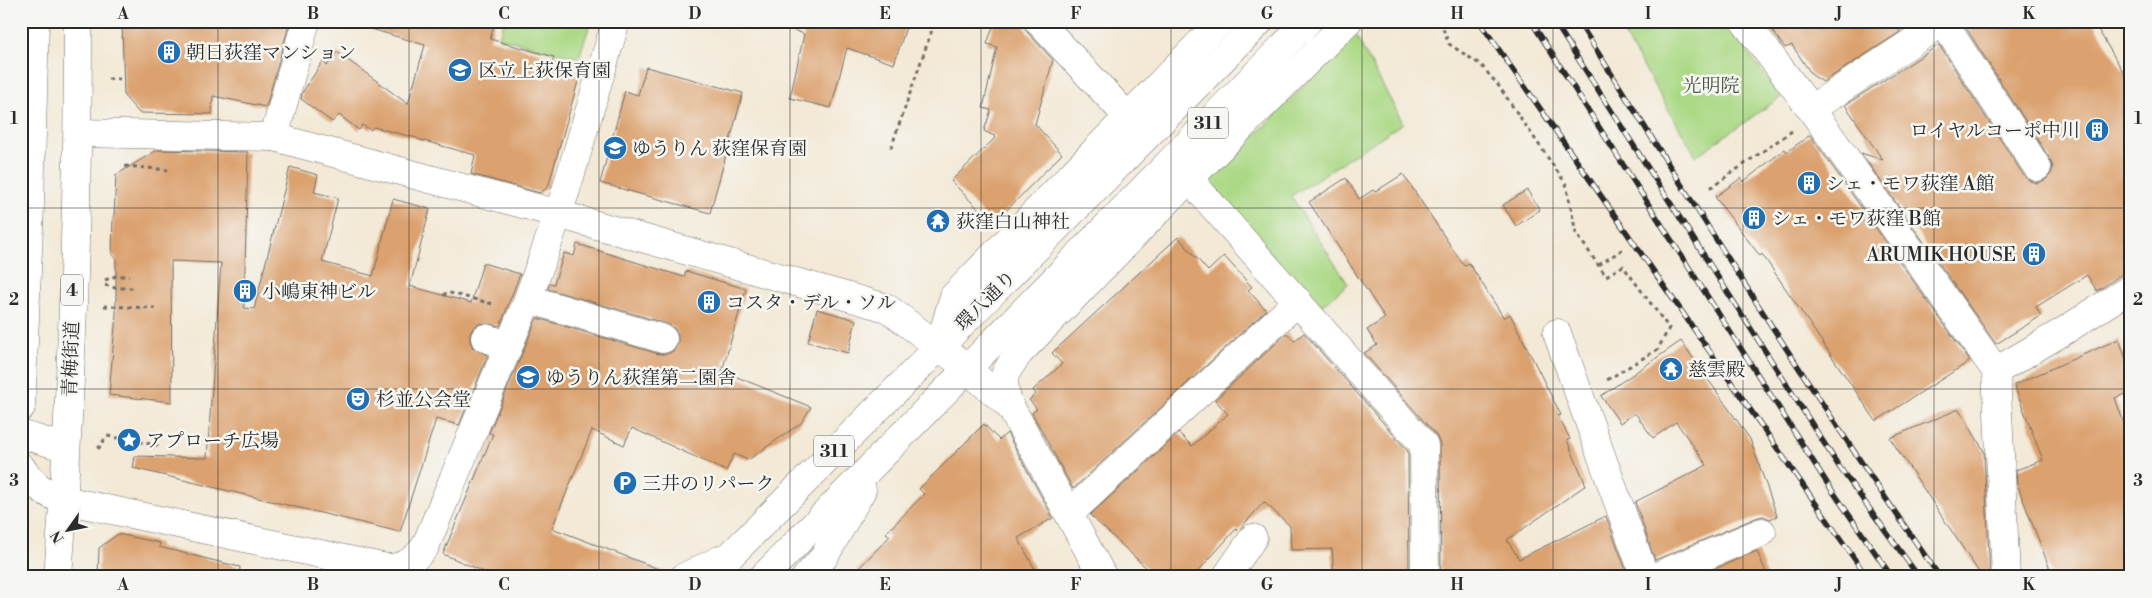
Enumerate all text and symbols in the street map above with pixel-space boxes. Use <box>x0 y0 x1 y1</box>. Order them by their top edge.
text: A <box>116 4 129 24</box>
text: B <box>307 4 319 24</box>
text: C <box>498 4 510 24</box>
text: D <box>689 4 702 24</box>
text: E <box>879 4 891 24</box>
text: F <box>1070 4 1082 24</box>
text: G <box>1261 4 1274 24</box>
text: H <box>1450 4 1464 24</box>
text: I <box>1645 4 1651 24</box>
text: J <box>1834 4 1842 24</box>
text: K <box>2023 4 2037 24</box>
building icon: 朝日荻窪マンション <box>156 39 182 65</box>
place label: 朝日荻窪マンション <box>186 41 356 65</box>
school or university icon: 区立上荻保育園 <box>447 57 473 83</box>
place label: 区立上荻保育園 <box>478 59 611 83</box>
park label: 光明院 <box>1682 74 1740 98</box>
road number: 311 <box>1188 108 1228 138</box>
text: 1 <box>10 109 18 129</box>
text: 1 <box>2134 109 2142 129</box>
building icon: ロイヤルコーポ中川 <box>2084 117 2110 143</box>
place label: ロイヤルコーポ中川 <box>1910 119 2080 143</box>
school or university icon: ゆうりん 荻窪保育園 <box>602 135 628 161</box>
place label: ゆうりん 荻窪保育園 <box>632 137 807 161</box>
building icon: シェ・モワ荻窪 A館 <box>1796 170 1822 196</box>
place label: シェ・モワ荻窪 A館 <box>1826 172 1995 196</box>
building icon: シェ・モワ荻窪 B館 <box>1741 205 1767 231</box>
place label: シェ・モワ荻窪 B館 <box>1772 207 1941 231</box>
temple icon: 荻窪白山神社 <box>925 208 951 234</box>
place label: 荻窪白山神社 <box>956 210 1070 234</box>
building icon: ARUMIK HOUSE <box>2021 241 2047 267</box>
place label: ARUMIK HOUSE <box>1866 243 2016 267</box>
street label: 環八通り <box>950 265 1021 336</box>
road number: 4 <box>61 274 83 306</box>
building icon: 小嶋東神ビル <box>232 278 258 304</box>
place label: 小嶋東神ビル <box>262 280 376 304</box>
building icon: コスタ・デル・ソル <box>696 289 722 315</box>
text: 2 <box>9 290 19 310</box>
text: 2 <box>2133 290 2143 310</box>
place label: コスタ・デル・ソル <box>726 291 896 315</box>
street label: 青梅街道 <box>58 321 84 397</box>
temple icon: 慈雲殿 <box>1658 356 1684 382</box>
place label: 慈雲殿 <box>1688 358 1745 382</box>
school or university icon: ゆうりん荻窪第二園舎 <box>515 364 541 390</box>
place label: ゆうりん荻窪第二園舎 <box>546 366 736 390</box>
theatre icon: 杉並公会堂 <box>345 386 371 412</box>
place label: 杉並公会堂 <box>376 388 471 412</box>
place icon: アプローチ広場 <box>116 427 142 453</box>
place label: アプローチ広場 <box>146 429 279 453</box>
road number: 311 <box>814 436 854 466</box>
parking icon: 三井のリパーク <box>612 470 638 496</box>
text: 3 <box>9 471 19 491</box>
text: 3 <box>2133 471 2143 491</box>
place label: 三井のリパーク <box>642 472 774 496</box>
north arrow <box>42 506 92 556</box>
text: N <box>47 527 69 546</box>
text: A <box>116 575 129 595</box>
text: B <box>307 575 319 595</box>
text: C <box>498 575 510 595</box>
text: D <box>689 575 702 595</box>
text: E <box>879 575 891 595</box>
text: F <box>1070 575 1082 595</box>
text: G <box>1261 575 1274 595</box>
text: H <box>1450 575 1464 595</box>
text: I <box>1645 575 1651 595</box>
text: J <box>1834 575 1842 595</box>
text: K <box>2023 575 2037 595</box>

